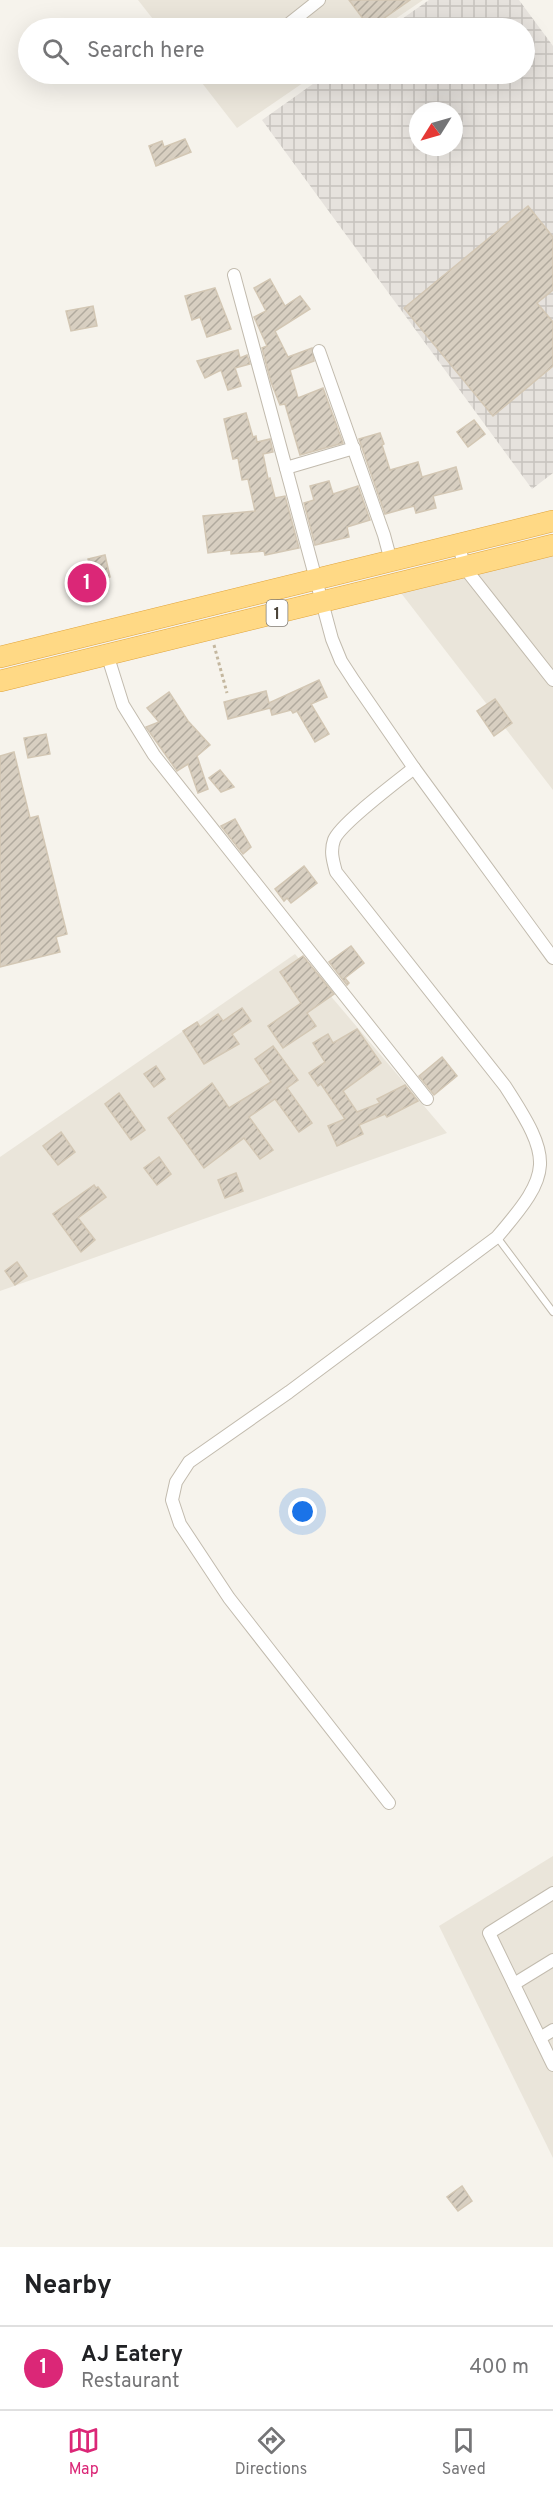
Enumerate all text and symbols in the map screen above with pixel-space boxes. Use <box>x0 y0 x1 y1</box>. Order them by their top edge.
search box <box>18 18 535 84</box>
icon: search <box>39 35 72 68</box>
text: Search here <box>87 38 205 65</box>
north arrow <box>409 102 463 156</box>
pin: 1 <box>68 560 106 606</box>
road number: 1 <box>266 600 288 626</box>
your location <box>288 1497 317 1526</box>
text: Nearby <box>24 2270 112 2303</box>
text: AJ Eatery <box>81 2342 183 2369</box>
text: 1 <box>40 2355 48 2381</box>
text: 400 m <box>469 2355 529 2381</box>
text: Restaurant <box>81 2369 180 2395</box>
tab: Map <box>67 2424 100 2480</box>
tab: Directions <box>235 2424 307 2480</box>
tab: Saved <box>442 2424 486 2480</box>

